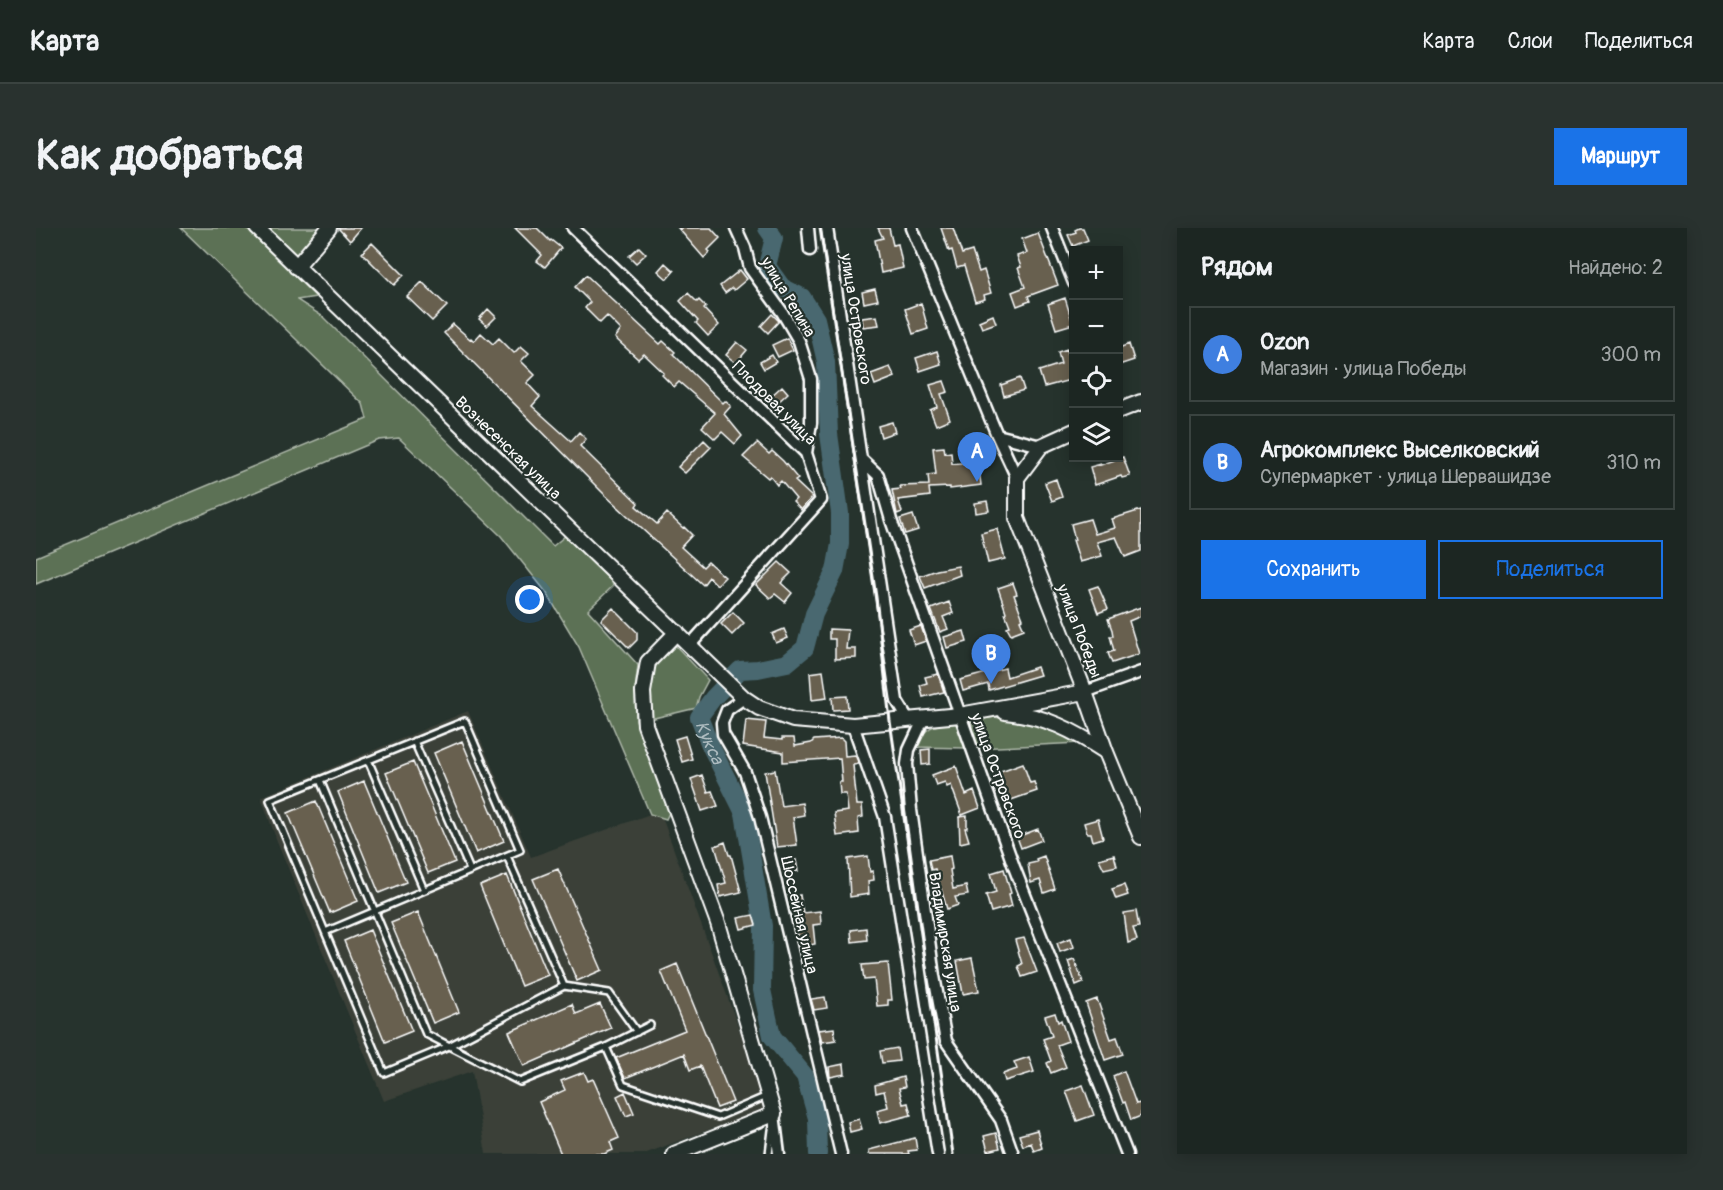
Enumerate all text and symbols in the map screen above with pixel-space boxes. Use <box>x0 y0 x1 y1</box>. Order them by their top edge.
text: Карта <box>30 24 99 59</box>
text: Карта <box>1422 28 1474 55</box>
text: Слои <box>1507 28 1552 55</box>
text: Поделиться <box>1585 28 1693 55</box>
button: Маршрут <box>1554 128 1687 185</box>
text: Как добраться <box>36 130 303 182</box>
map controls <box>1069 246 1123 462</box>
button: + <box>1069 246 1123 300</box>
street label: улица Островского <box>836 251 876 386</box>
text: Рядом <box>1201 251 1273 283</box>
street label: улица Репина <box>756 252 820 341</box>
text: Найдено: 2 <box>1568 255 1663 280</box>
button: − <box>1069 300 1123 354</box>
text: Ozon <box>1260 328 1309 356</box>
text: A <box>1216 342 1229 367</box>
text: 300 m <box>1600 342 1661 367</box>
button: locate <box>1069 354 1123 408</box>
text: Магазин · улица Победы <box>1260 356 1467 381</box>
street label: Плодовая улица <box>728 357 820 449</box>
street label: Вознесенская улица <box>451 392 565 504</box>
button: layers <box>1069 408 1123 462</box>
pin: A <box>958 432 996 482</box>
text: Агрокомплекс Выселковский <box>1260 436 1540 464</box>
text: B <box>1217 450 1228 475</box>
text: 310 m <box>1606 450 1661 475</box>
text: Супермаркет · улица Шервашидзе <box>1260 464 1551 489</box>
button: Сохранить <box>1201 540 1426 599</box>
button: Поделиться <box>1438 540 1663 599</box>
street label: улица Победы <box>1052 581 1106 681</box>
your location <box>515 585 544 614</box>
pin: B <box>972 634 1010 684</box>
street label: улица Островского <box>966 709 1030 842</box>
water label: Кукса <box>690 718 730 769</box>
street label: Шоссейная улица <box>776 854 822 976</box>
street label: Владимирская улица <box>924 871 966 1013</box>

